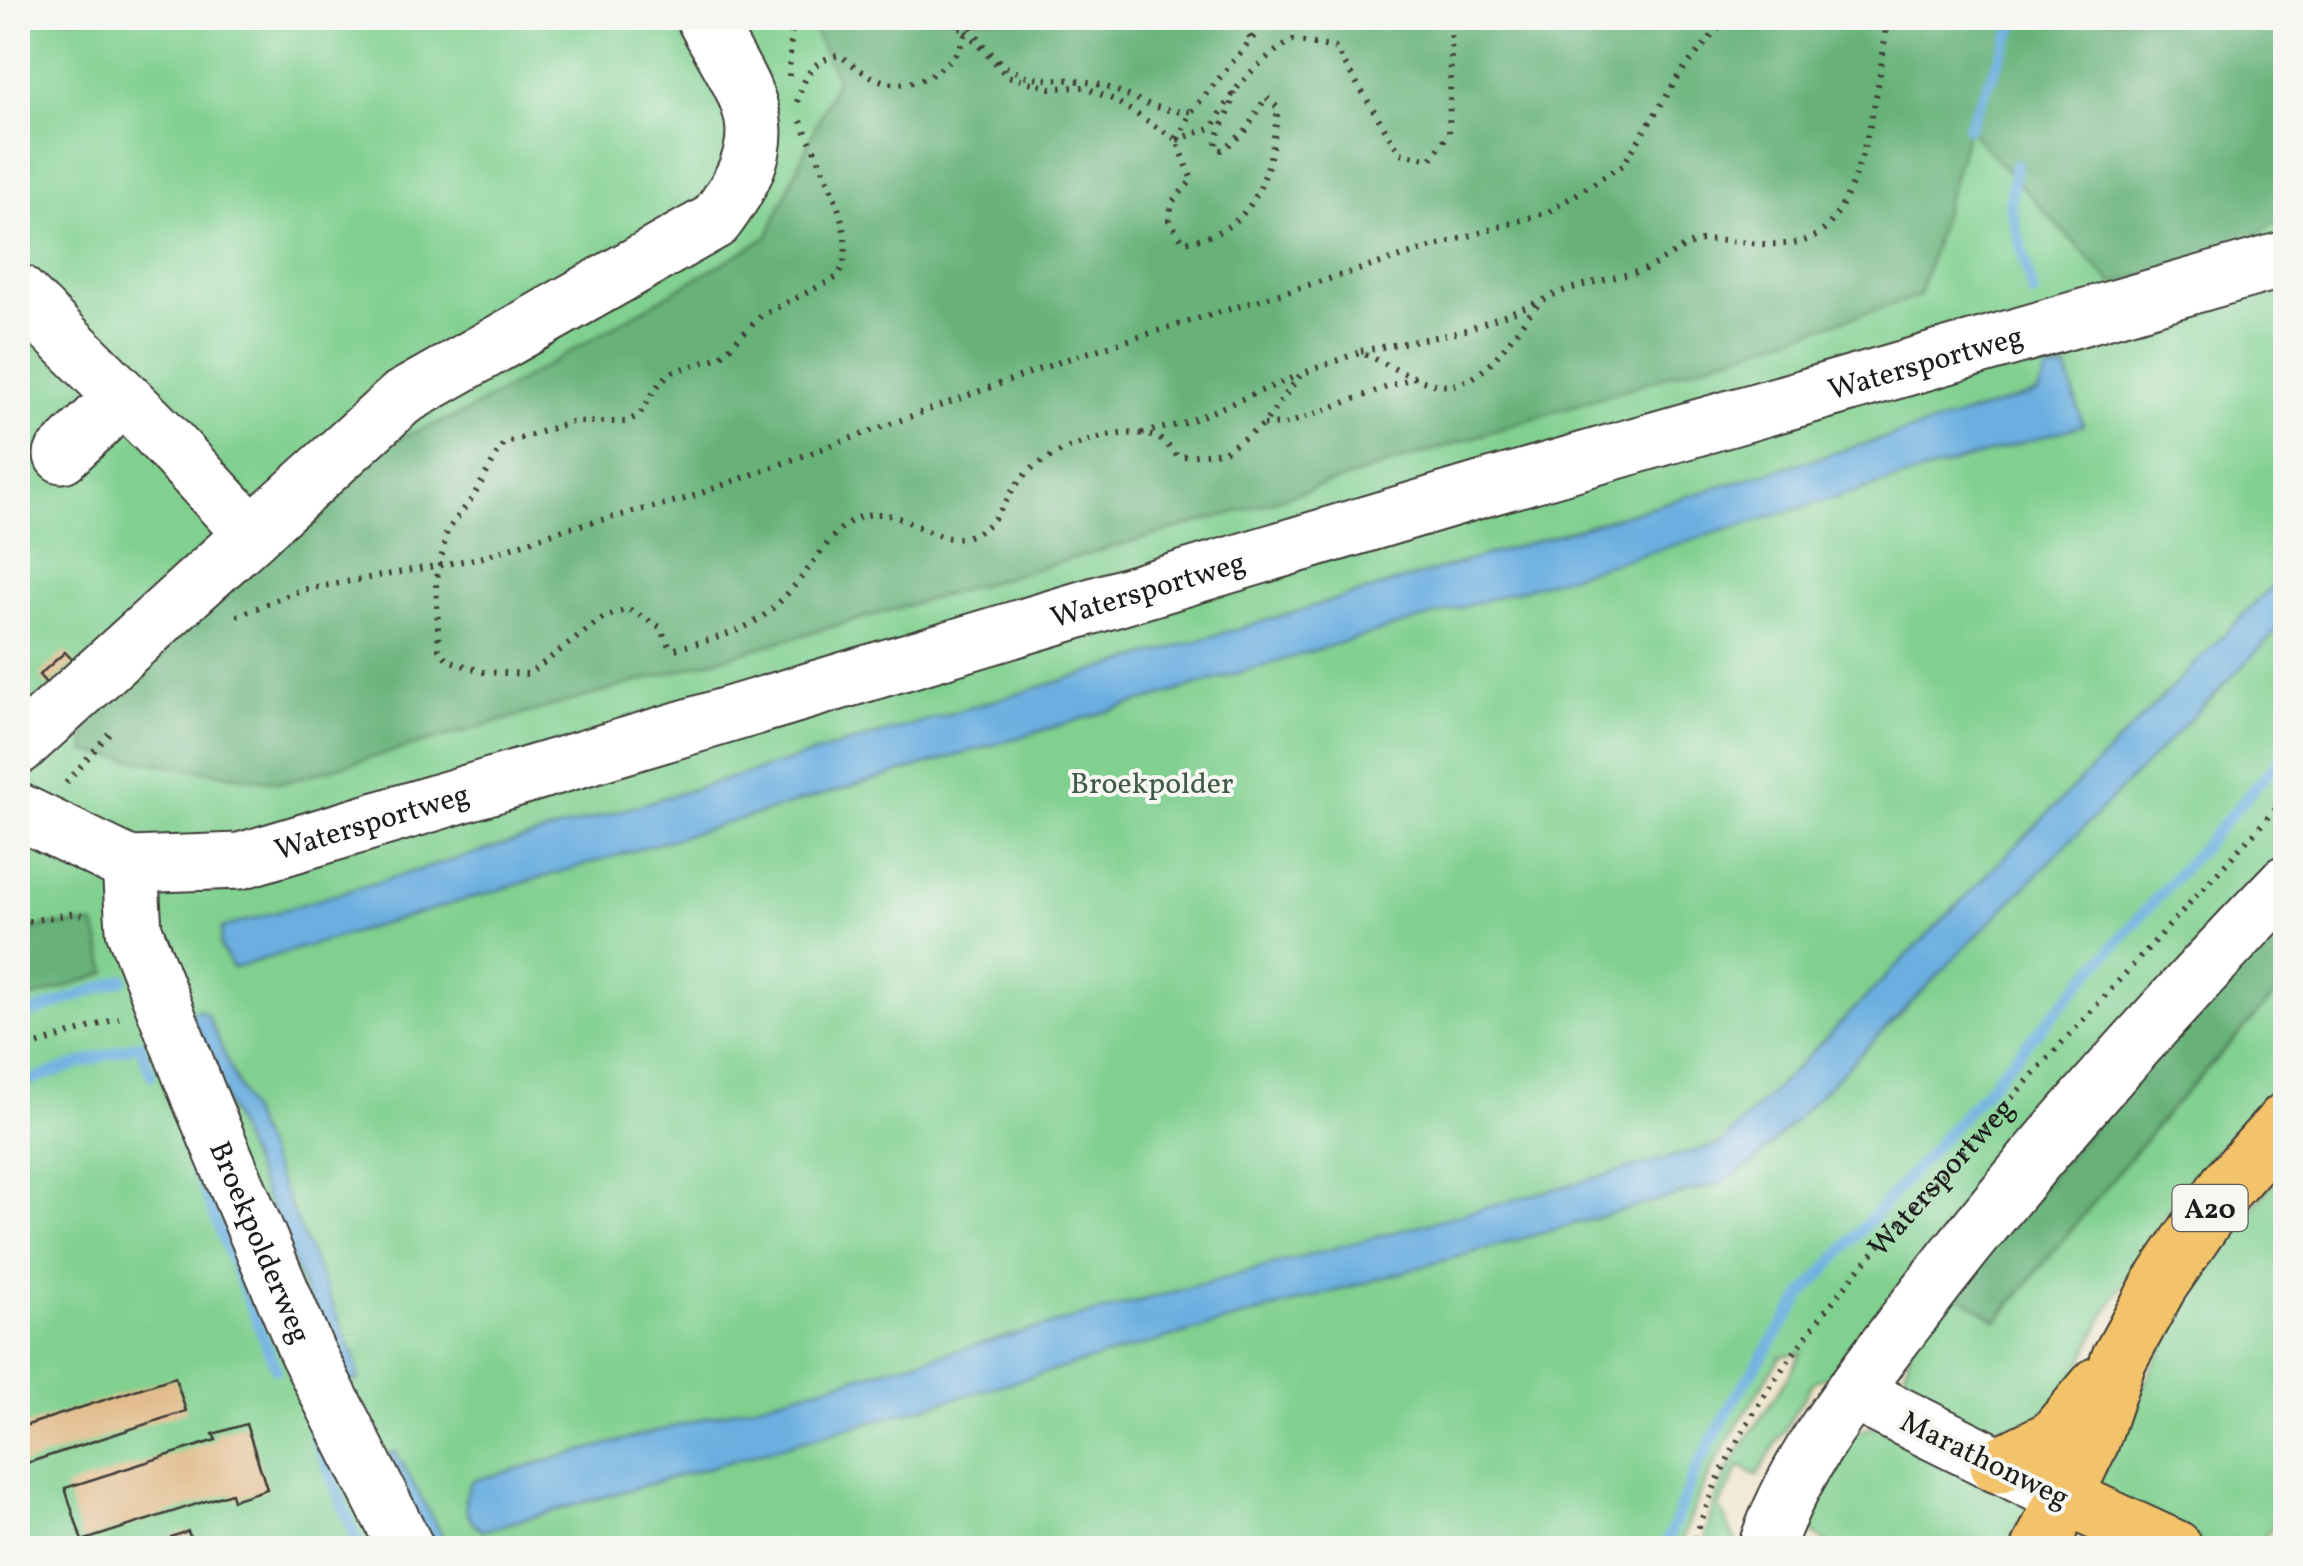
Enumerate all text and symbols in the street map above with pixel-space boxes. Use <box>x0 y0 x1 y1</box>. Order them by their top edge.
street label: Watersportweg <box>1823 316 2028 412</box>
street label: Watersportweg <box>1046 542 1251 640</box>
park label: Broekpolder <box>1070 764 1234 806</box>
street label: Watersportweg <box>270 775 475 872</box>
street label: Watersportweg <box>1859 1089 2025 1267</box>
street label: Broekpolderweg <box>197 1135 320 1351</box>
road number: A20 <box>2172 1185 2248 1231</box>
street label: Marathonweg <box>1892 1402 2076 1520</box>

